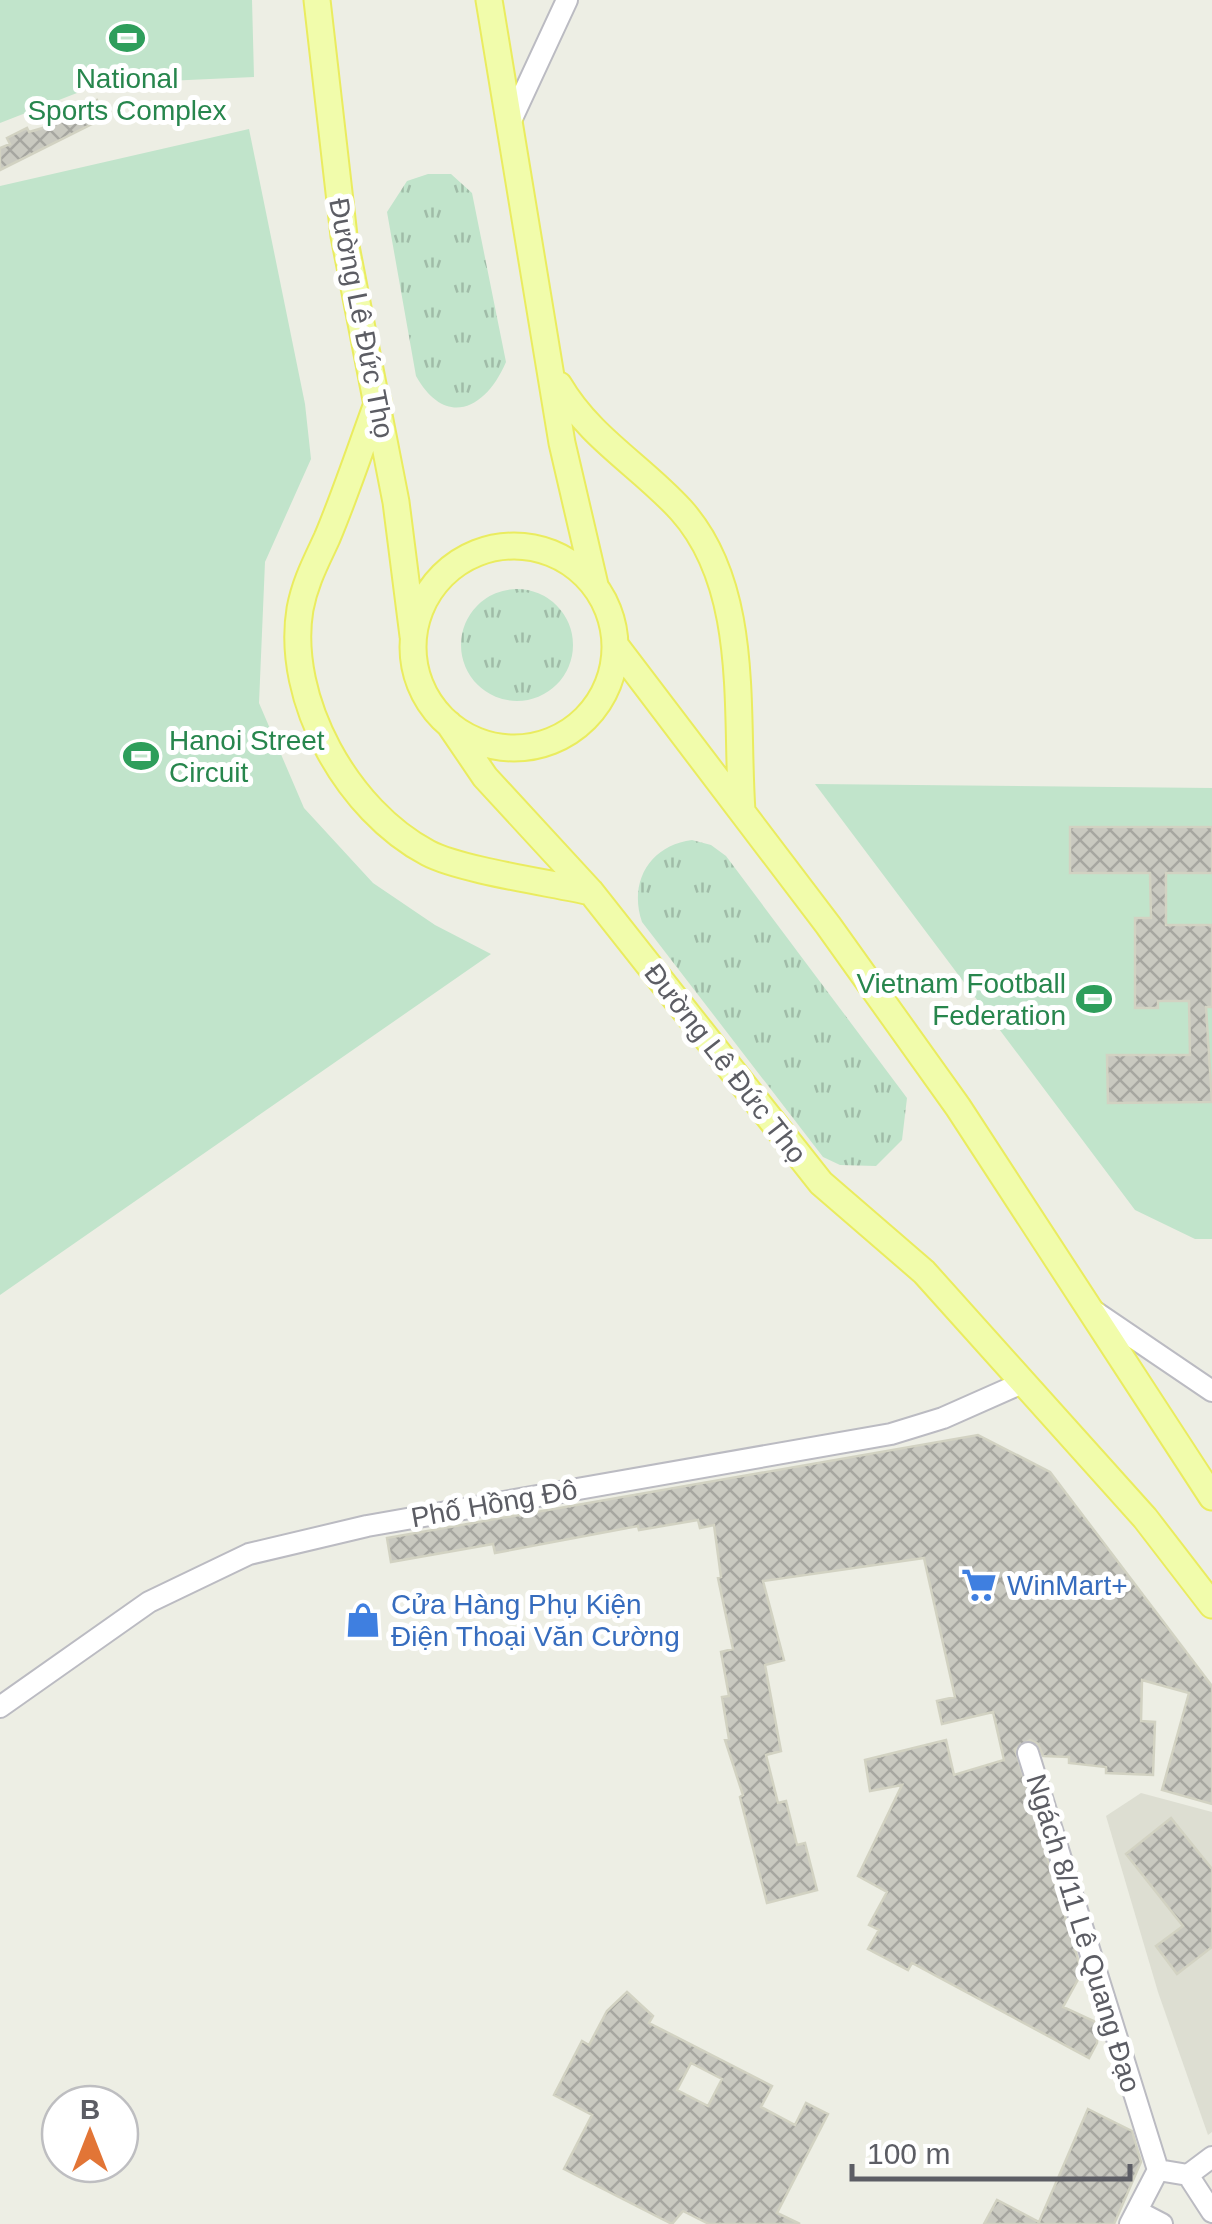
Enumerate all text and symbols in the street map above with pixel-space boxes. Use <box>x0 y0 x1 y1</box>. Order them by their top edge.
sports icon: National Sports Complex <box>108 19 146 57</box>
place label: National Sports Complex <box>27 63 227 126</box>
street label: Đường Lê Đức Thọ <box>323 196 400 441</box>
place label: Hanoi Street Circuit <box>169 725 325 788</box>
sports icon: Hanoi Street Circuit <box>122 737 160 775</box>
street label: Đường Lê Đức Thọ <box>638 958 813 1169</box>
place label: Vietnam Football Federation <box>856 968 1066 1031</box>
sports icon: Vietnam Football Federation <box>1075 980 1113 1018</box>
street label: Phố Hồng Đô <box>409 1474 580 1533</box>
supermarket icon: WinMart+ <box>960 1566 998 1604</box>
place label: WinMart+ <box>1007 1570 1128 1601</box>
place label: Cửa Hàng Phụ Kiện Điện Thoại Văn Cường <box>391 1589 680 1652</box>
shop icon: Cửa Hàng Phụ Kiện Điện Thoại Văn Cường <box>344 1601 382 1639</box>
street label: Ngách 8/11 Lê Quang Đạo <box>1020 1770 1147 2096</box>
north arrow <box>40 2084 140 2184</box>
text: B <box>80 2094 100 2125</box>
scale bar <box>852 2119 1130 2181</box>
text: 100 m <box>867 2137 950 2170</box>

